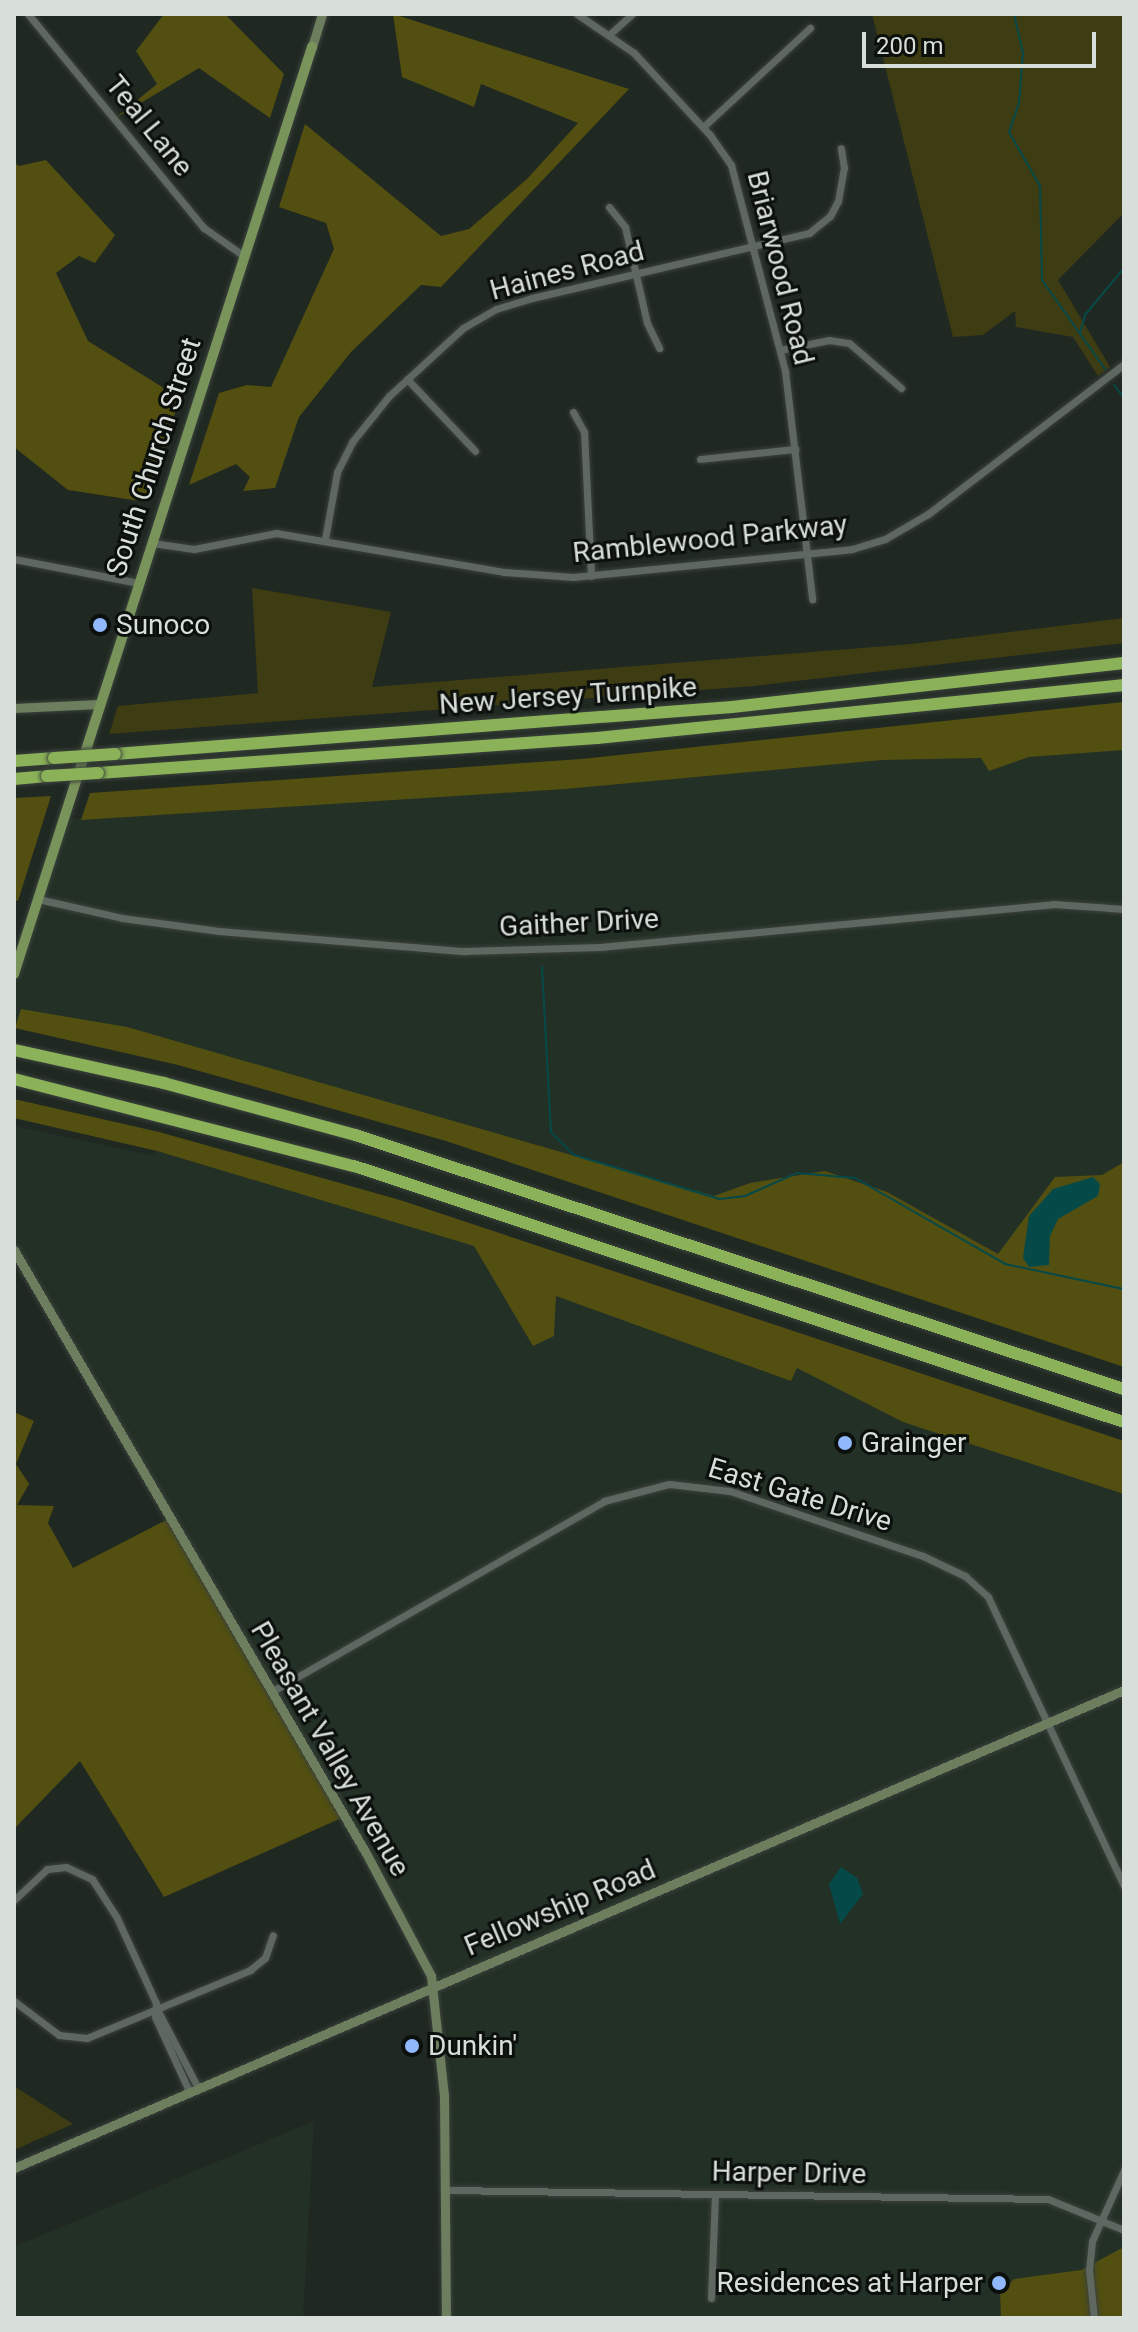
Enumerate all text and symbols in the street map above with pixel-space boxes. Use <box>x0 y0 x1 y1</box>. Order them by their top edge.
scale bar <box>866 16 1100 66</box>
text: 200 m <box>876 32 943 60</box>
street label: Teal Lane <box>98 69 200 183</box>
street label: Briarwood Road <box>740 168 820 368</box>
street label: Haines Road <box>486 234 648 308</box>
street label: South Church Street <box>100 334 208 580</box>
street label: Ramblewood Parkway <box>571 508 849 570</box>
place label: Sunoco <box>116 608 210 642</box>
marker: Sunoco <box>91 616 109 634</box>
street label: New Jersey Turnpike <box>438 670 698 722</box>
street label: Gaither Drive <box>498 902 660 944</box>
place label: Grainger <box>861 1426 967 1460</box>
marker: Grainger <box>836 1434 854 1452</box>
street label: East Gate Drive <box>704 1451 896 1539</box>
street label: Pleasant Valley Avenue <box>243 1616 417 1882</box>
street label: Fellowship Road <box>459 1853 661 1963</box>
place label: Dunkin' <box>428 2029 517 2063</box>
marker: Dunkin' <box>403 2037 421 2055</box>
street label: Harper Drive <box>711 2155 867 2191</box>
place label: Residences at Harper <box>717 2266 983 2300</box>
marker: Residences at Harper <box>990 2274 1008 2292</box>

